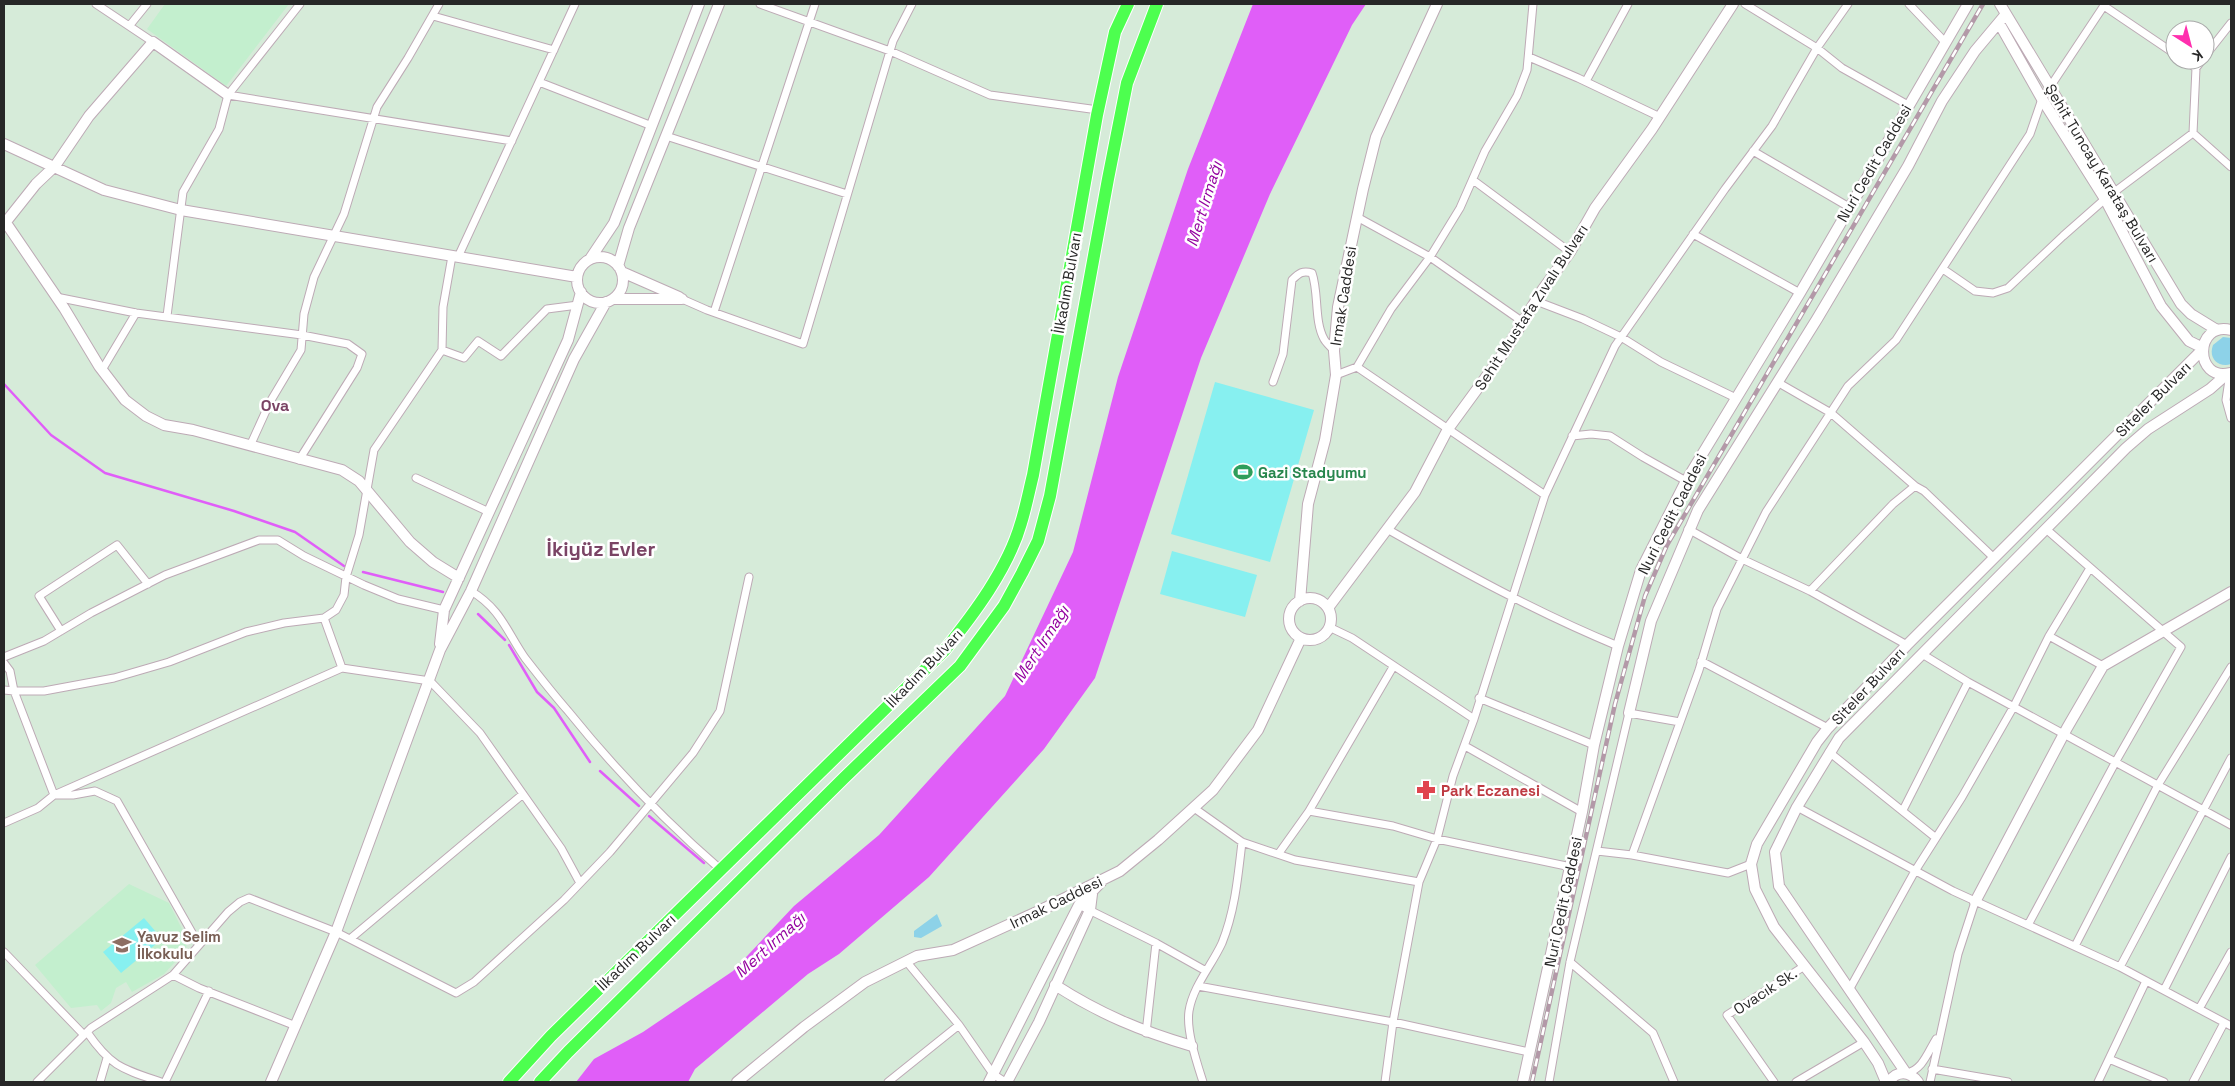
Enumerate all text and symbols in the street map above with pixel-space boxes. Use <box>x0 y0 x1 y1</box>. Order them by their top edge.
north arrow <box>2165 20 2215 70</box>
text: K <box>2189 46 2206 66</box>
street label: Şehit Tuncay Karataş Bulvarı <box>2041 80 2163 266</box>
street label: Nuri Cedit Caddesi <box>1833 101 1915 225</box>
water label: Mert Irmağı <box>1181 158 1227 249</box>
street label: Sehit Mustafa Zıvalı Bulvarı <box>1470 220 1592 394</box>
street label: İlkadım Bulvarı <box>1049 231 1085 335</box>
street label: Irmak Caddesi <box>1326 245 1360 347</box>
street label: Siteler Bulvarı <box>2111 357 2195 441</box>
district label: Ova <box>261 395 289 416</box>
street label: Nuri Cedit Caddesi <box>1633 451 1711 577</box>
sports icon: Gazi Stadyumu <box>1232 461 1254 483</box>
place label: Gazi Stadyumu <box>1258 463 1367 482</box>
district label: İkiyüz Evler <box>547 536 655 562</box>
water label: Mert Irmağı <box>1008 601 1074 686</box>
street label: İlkadım Bulvarı <box>882 625 966 711</box>
street label: Siteler Bulvarı <box>1827 643 1909 729</box>
pharmacy icon: Park Eczanesi <box>1415 779 1437 801</box>
place label: Park Eczanesi <box>1441 781 1540 800</box>
street label: Nuri Cedit Caddesi <box>1540 835 1586 969</box>
street label: Irmak Caddesi <box>1007 871 1105 933</box>
water label: Mert Irmağı <box>730 907 810 982</box>
street label: İlkadım Bulvarı <box>593 910 679 994</box>
place label: Yavuz Selim İlkokulu <box>137 927 221 963</box>
school or university icon: Yavuz Selim İlkokulu <box>111 934 133 956</box>
street label: Ovacık Sk. <box>1730 963 1800 1019</box>

